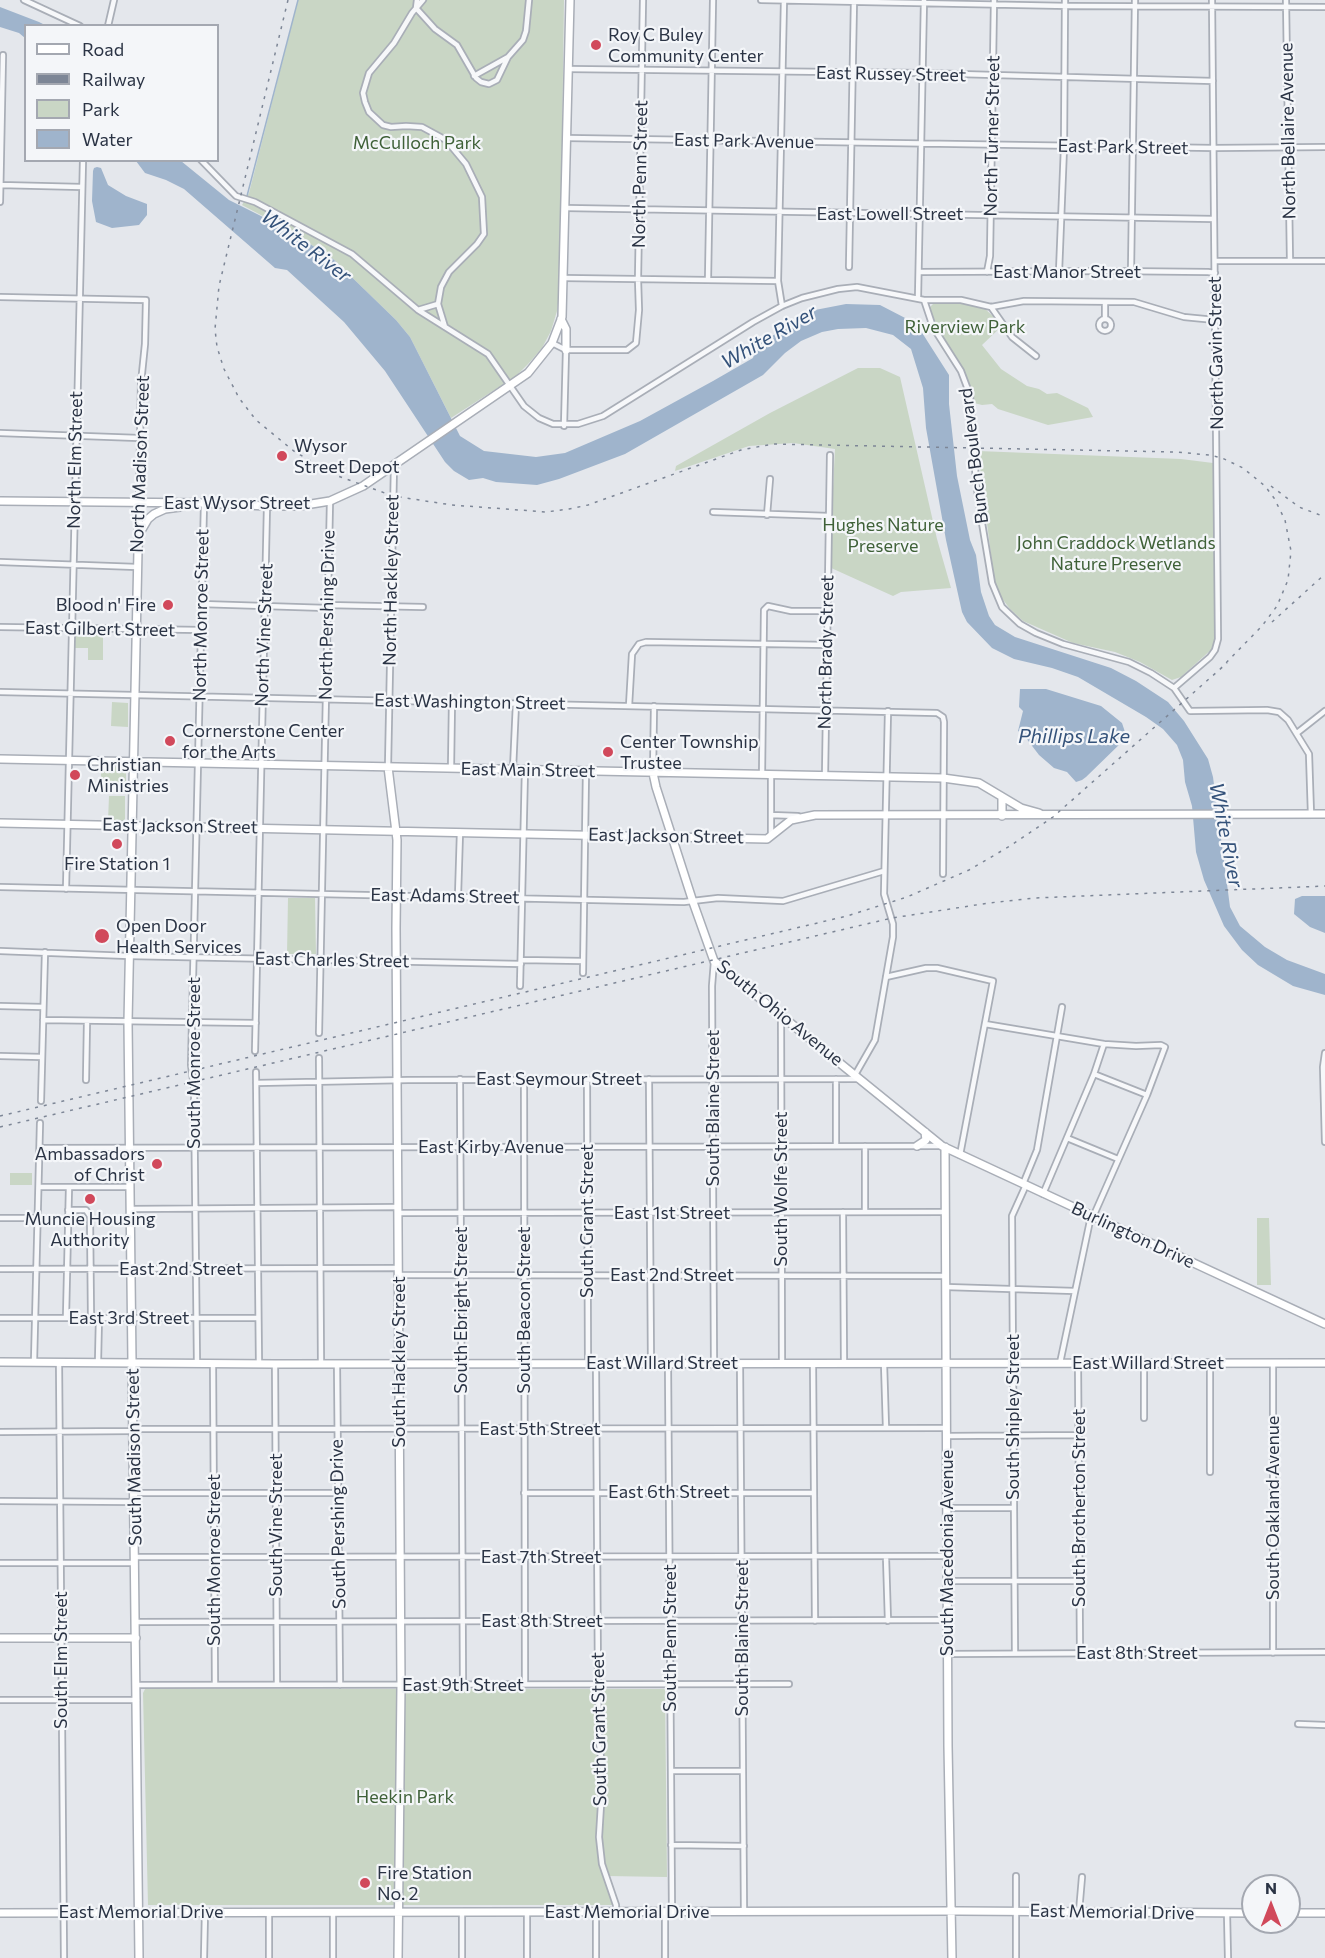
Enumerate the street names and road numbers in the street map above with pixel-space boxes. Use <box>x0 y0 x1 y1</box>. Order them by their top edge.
street label: North Bellaire Avenue <box>1276 42 1300 220</box>
street label: North Turner Street <box>980 55 1004 217</box>
street label: East Russey Street <box>816 62 966 86</box>
street label: North Penn Street <box>628 100 652 248</box>
street label: East Park Avenue <box>674 129 814 153</box>
street label: East Park Street <box>1057 135 1189 159</box>
street label: East Lowell Street <box>817 203 963 225</box>
street label: East Manor Street <box>993 261 1141 283</box>
street label: North Gavin Street <box>1204 276 1228 430</box>
street label: North Madison Street <box>126 375 154 553</box>
street label: Bunch Boulevard <box>955 387 993 525</box>
street label: North Elm Street <box>63 391 87 529</box>
street label: East Wysor Street <box>164 492 310 514</box>
street label: North Hackley Street <box>379 494 403 666</box>
street label: North Monroe Street <box>189 529 213 701</box>
street label: North Pershing Drive <box>315 530 339 700</box>
street label: North Vine Street <box>251 563 277 707</box>
street label: North Brady Street <box>814 574 838 730</box>
street label: East Gilbert Street <box>25 617 175 641</box>
street label: East Washington Street <box>374 690 566 714</box>
street label: East Main Street <box>460 758 596 782</box>
street label: East Jackson Street <box>102 814 258 838</box>
street label: East Jackson Street <box>588 824 744 848</box>
street label: East Adams Street <box>370 884 520 908</box>
street label: East Charles Street <box>254 948 410 972</box>
street label: South Ohio Avenue <box>712 955 848 1071</box>
street label: South Monroe Street <box>183 977 205 1149</box>
street label: South Blaine Street <box>702 1030 724 1186</box>
street label: East Seymour Street <box>476 1068 642 1090</box>
street label: South Wolfe Street <box>770 1111 792 1267</box>
street label: East Kirby Avenue <box>418 1136 564 1158</box>
street label: South Grant Street <box>576 1144 598 1298</box>
street label: Burlington Drive <box>1068 1197 1198 1273</box>
street label: East 1st Street <box>614 1202 730 1224</box>
street label: South Ebright Street <box>450 1226 472 1394</box>
street label: South Beacon Street <box>513 1226 535 1394</box>
street label: East 2nd Street <box>119 1258 243 1280</box>
street label: East 2nd Street <box>610 1264 734 1286</box>
street label: South Hackley Street <box>388 1276 410 1448</box>
street label: East 3rd Street <box>69 1307 189 1329</box>
street label: South Shipley Street <box>1002 1334 1024 1500</box>
street label: East Willard Street <box>586 1352 738 1374</box>
street label: East Willard Street <box>1072 1352 1224 1374</box>
street label: South Madison Street <box>122 1368 146 1546</box>
street label: South Brotherton Street <box>1068 1409 1090 1607</box>
street label: South Oakland Avenue <box>1262 1416 1284 1600</box>
street label: East 5th Street <box>479 1418 601 1440</box>
street label: South Pershing Drive <box>326 1439 350 1609</box>
street label: South Macedonia Avenue <box>936 1450 958 1656</box>
street label: South Vine Street <box>265 1453 287 1597</box>
street label: South Monroe Street <box>203 1474 225 1646</box>
street label: East 6th Street <box>608 1481 730 1503</box>
street label: East 7th Street <box>481 1546 601 1568</box>
street label: South Blaine Street <box>731 1560 753 1716</box>
street label: South Penn Street <box>659 1564 681 1712</box>
street label: South Elm Street <box>50 1591 72 1729</box>
street label: East 8th Street <box>481 1610 603 1632</box>
street label: East 8th Street <box>1076 1642 1198 1664</box>
street label: South Grant Street <box>587 1652 611 1806</box>
street label: East 9th Street <box>402 1674 524 1696</box>
street label: East Memorial Drive <box>1029 1900 1195 1924</box>
street label: East Memorial Drive <box>59 1901 223 1923</box>
street label: East Memorial Drive <box>545 1901 709 1923</box>

